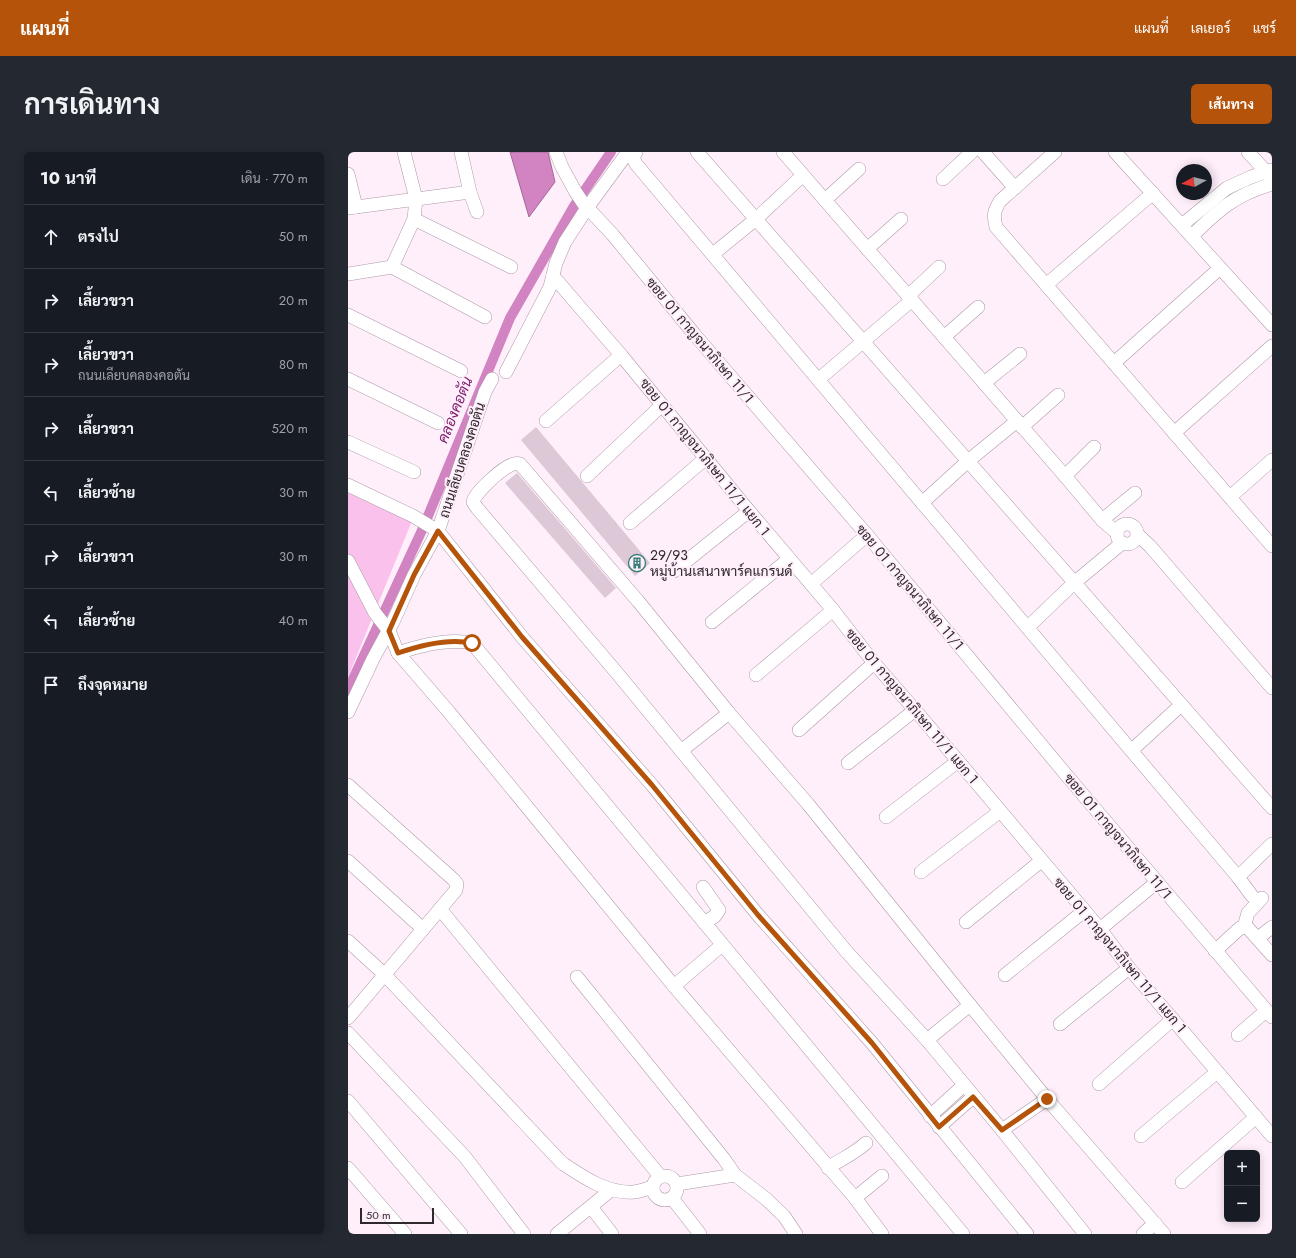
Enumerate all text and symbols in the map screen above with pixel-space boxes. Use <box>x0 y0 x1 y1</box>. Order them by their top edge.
text: แผนที่ <box>20 15 69 42</box>
text: แผนที่ <box>1134 18 1169 38</box>
text: เลเยอร์ <box>1191 18 1231 38</box>
text: แชร์ <box>1253 18 1276 38</box>
text: การเดินทาง <box>24 84 160 125</box>
button: เส้นทาง <box>1191 84 1272 124</box>
north arrow <box>1176 164 1212 200</box>
text: 10 นาที <box>40 166 96 190</box>
text: เดิน · 770 m <box>241 169 308 188</box>
icon: ahead <box>40 226 62 248</box>
text: ตรงไป <box>78 226 119 248</box>
text: 50 m <box>279 227 308 246</box>
street label: ซอย 01 กาญจนาภิเษก 11/1 <box>641 273 759 407</box>
icon: right <box>40 290 62 312</box>
text: เลี้ยวขวา <box>78 290 134 312</box>
text: 20 m <box>279 291 308 310</box>
text: เลี้ยวขวา <box>78 344 134 366</box>
icon: right <box>40 354 62 376</box>
text: 80 m <box>279 355 308 374</box>
text: ถนนเลียบคลองคอตัน <box>78 366 190 385</box>
water label: คลองคอตัน <box>432 373 478 447</box>
street label: ซอย 01 กาญจนาภิเษก 11/1 แยก 1 <box>635 374 775 540</box>
street label: ถนนเลียบคลองคอตัน <box>434 399 490 520</box>
icon: right <box>40 418 62 440</box>
text: เลี้ยวขวา <box>78 418 134 440</box>
text: 520 m <box>271 419 308 438</box>
icon: left <box>40 482 62 504</box>
text: เลี้ยวซ้าย <box>78 482 135 504</box>
text: 30 m <box>279 483 308 502</box>
street label: ซอย 01 กาญจนาภิเษก 11/1 <box>851 520 969 654</box>
place label: 29/93 หมู่บ้านเสนาพาร์คแกรนด์ <box>650 545 793 581</box>
icon: right <box>40 546 62 568</box>
text: เลี้ยวขวา <box>78 546 134 568</box>
text: 30 m <box>279 547 308 566</box>
building icon: 29/93 หมู่บ้านเสนาพาร์คแกรนด์ <box>627 553 647 573</box>
icon: left <box>40 610 62 632</box>
text: เลี้ยวซ้าย <box>78 610 135 632</box>
text: 40 m <box>279 611 308 630</box>
street label: ซอย 01 กาญจนาภิเษก 11/1 แยก 1 <box>841 624 983 788</box>
route start <box>463 634 481 652</box>
icon: arrive <box>40 674 62 696</box>
text: ถึงจุดหมาย <box>78 674 148 696</box>
street label: ซอย 01 กาญจนาภิเษก 11/1 <box>1059 769 1177 903</box>
street label: ซอย 01 กาญจนาภิเษก 11/1 แยก 1 <box>1049 873 1191 1037</box>
route end <box>1038 1090 1056 1108</box>
map controls <box>1224 1150 1260 1222</box>
button: + <box>1224 1150 1260 1186</box>
button: − <box>1224 1186 1260 1222</box>
scale bar <box>360 1206 434 1225</box>
text: 50 m <box>366 1207 391 1223</box>

